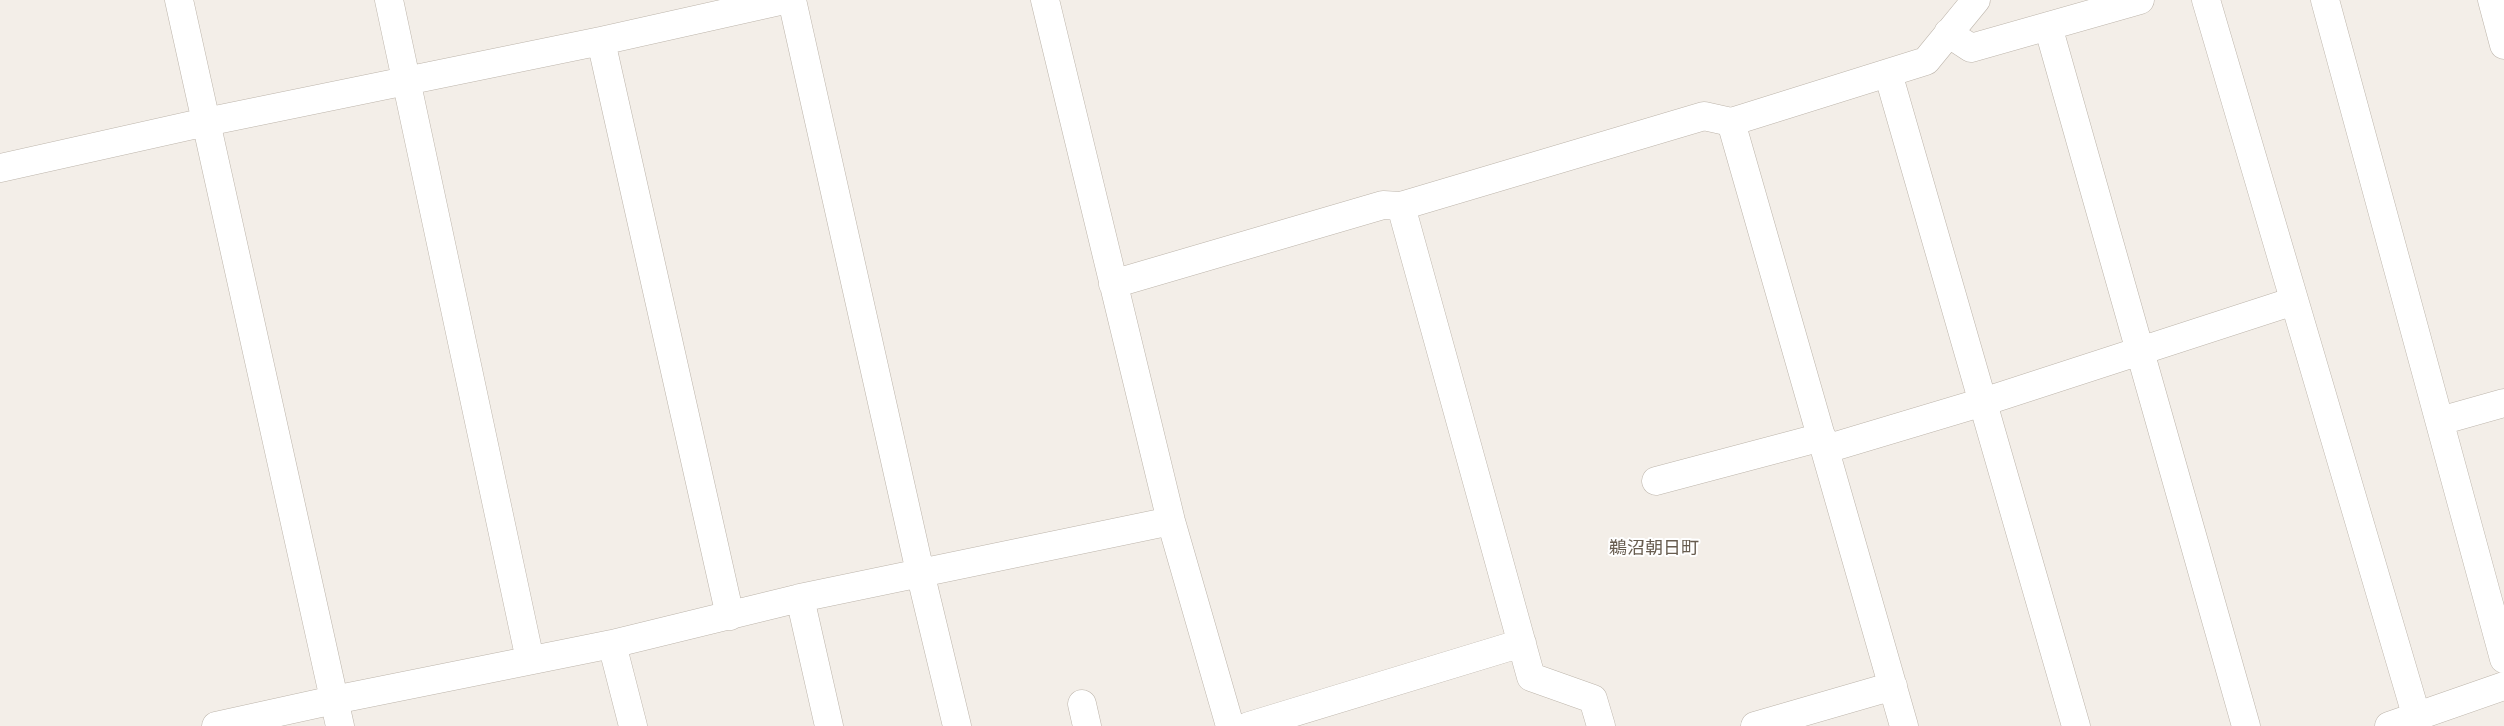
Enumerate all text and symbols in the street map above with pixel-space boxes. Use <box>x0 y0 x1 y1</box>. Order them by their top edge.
district label: 鵜沼朝日町 <box>1609 537 1699 559</box>

